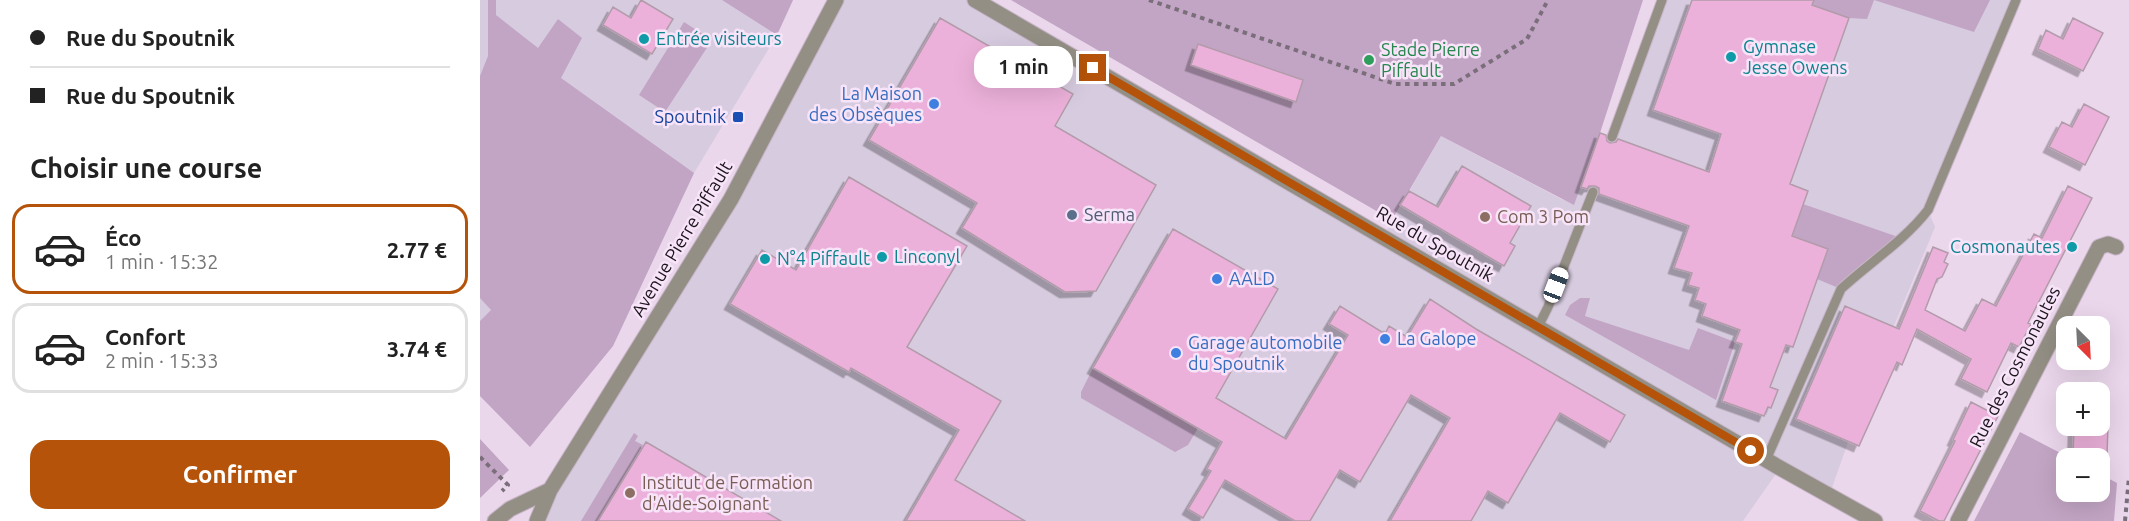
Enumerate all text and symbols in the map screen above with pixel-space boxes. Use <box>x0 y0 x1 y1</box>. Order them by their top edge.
text: Rue du Spoutnik <box>66 25 235 50</box>
place label: Entrée visiteurs <box>656 28 782 48</box>
marker: Entrée visiteurs <box>637 32 651 46</box>
place label: Gymnase Jesse Owens <box>1743 36 1848 77</box>
place label: Stade Pierre Piffault <box>1381 39 1480 80</box>
callout: 1 min <box>973 47 1072 89</box>
marker: Gymnase Jesse Owens <box>1724 50 1738 64</box>
marker: Stade Pierre Piffault <box>1362 53 1376 67</box>
route end <box>1079 54 1106 81</box>
text: 1 min <box>998 55 1049 78</box>
text: Rue du Spoutnik <box>66 83 235 108</box>
place label: La Maison des Obsèques <box>809 83 922 124</box>
marker: La Maison des Obsèques <box>927 97 941 111</box>
place label: Spoutnik <box>654 106 726 126</box>
marker: Spoutnik <box>731 110 745 124</box>
text: Choisir une course <box>30 153 262 183</box>
street label: Avenue Pierre Piffault <box>627 157 735 320</box>
street label: Rue du Spoutnik <box>1373 201 1498 285</box>
place label: Serma <box>1084 204 1135 224</box>
place label: Com 3 Pom <box>1497 206 1589 226</box>
marker: Serma <box>1065 208 1079 222</box>
marker: Com 3 Pom <box>1478 210 1492 224</box>
icon: car <box>33 222 87 276</box>
text: Éco <box>105 225 142 250</box>
place label: Cosmonautes <box>1950 236 2060 256</box>
text: 2.77 € <box>387 237 447 262</box>
marker: Cosmonautes <box>2065 240 2079 254</box>
place label: Linconyl <box>894 246 960 266</box>
place label: N°4 Piffault <box>777 248 870 268</box>
text: 1 min · 15:32 <box>105 250 219 273</box>
marker: Linconyl <box>875 250 889 264</box>
marker: N°4 Piffault <box>758 252 772 266</box>
car <box>1541 265 1571 305</box>
place label: AALD <box>1229 268 1275 288</box>
marker: AALD <box>1210 272 1224 286</box>
street label: Rue des Cosmonautes <box>1965 283 2064 450</box>
north arrow <box>2056 316 2110 370</box>
map controls <box>2056 316 2110 502</box>
icon: car <box>33 321 87 375</box>
text: Confort <box>105 324 186 349</box>
place label: La Galope <box>1397 328 1476 348</box>
place label: Garage automobile du Spoutnik <box>1188 332 1342 373</box>
marker: La Galope <box>1378 332 1392 346</box>
text: 3.74 € <box>387 336 447 361</box>
marker: Garage automobile du Spoutnik <box>1169 346 1183 360</box>
text: 2 min · 15:33 <box>105 349 219 372</box>
button: + <box>2056 382 2110 436</box>
route start <box>1737 437 1764 464</box>
button: Confirmer <box>30 440 450 509</box>
button: − <box>2056 448 2110 502</box>
place label: Institut de Formation d'Aide-Soignant <box>642 472 813 513</box>
marker: Institut de Formation d'Aide-Soignant <box>623 486 637 500</box>

